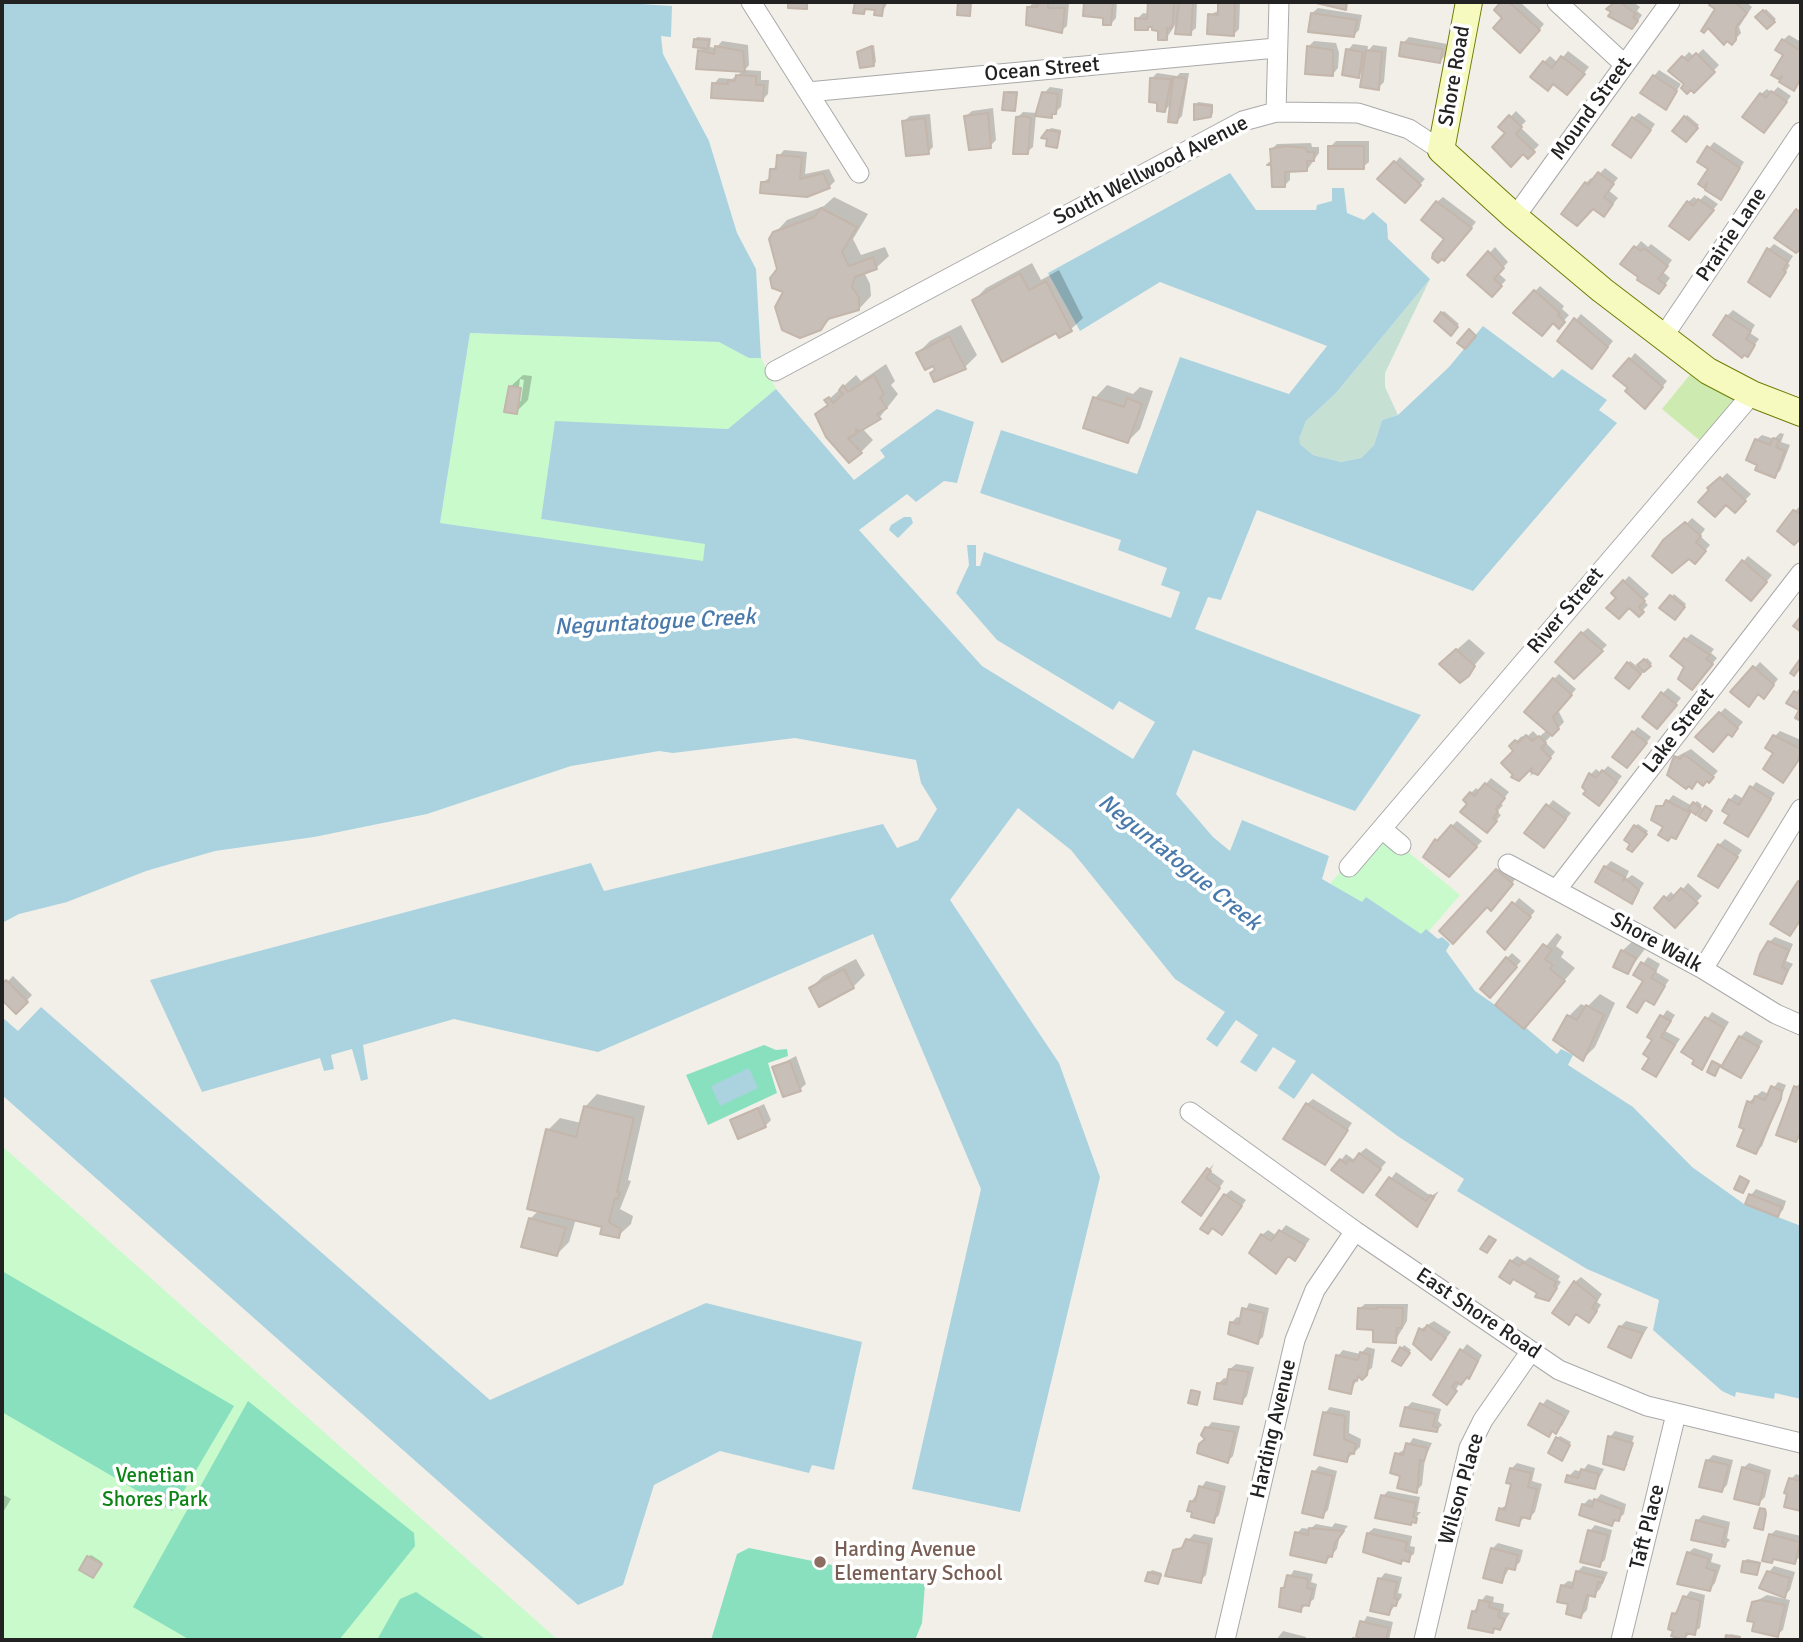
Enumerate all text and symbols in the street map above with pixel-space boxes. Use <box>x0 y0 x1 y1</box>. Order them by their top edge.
street label: Shore Road <box>1434 24 1476 128</box>
street label: Ocean Street <box>983 52 1101 88</box>
street label: Mound Street <box>1546 53 1638 165</box>
street label: South Wellwood Avenue <box>1049 111 1253 231</box>
street label: Prairie Lane <box>1691 183 1773 287</box>
street label: River Street <box>1523 563 1609 659</box>
water label: Neguntatogue Creek <box>554 604 756 642</box>
street label: Lake Street <box>1638 683 1720 779</box>
water label: Neguntatogue Creek <box>1092 789 1266 937</box>
street label: Shore Walk <box>1606 908 1706 978</box>
street label: East Shore Road <box>1411 1263 1545 1365</box>
street label: Harding Avenue <box>1246 1357 1302 1501</box>
street label: Wilson Place <box>1434 1430 1490 1548</box>
park label: Venetian Shores Park <box>102 1463 208 1513</box>
street label: Taft Place <box>1625 1482 1671 1572</box>
place label: Harding Avenue Elementary School <box>834 1537 1003 1587</box>
marker: Harding Avenue Elementary School <box>812 1554 828 1570</box>

